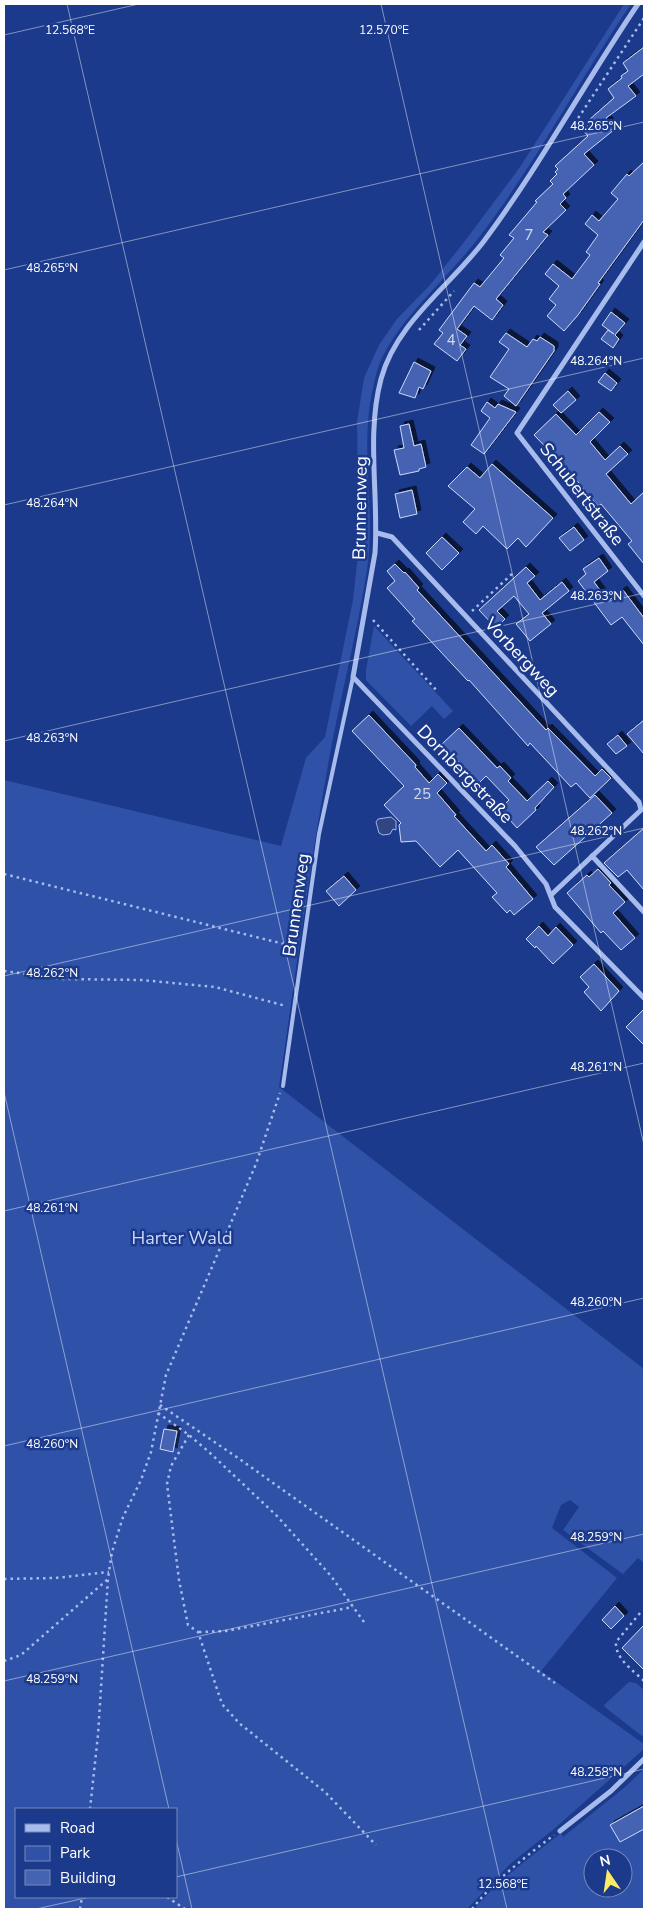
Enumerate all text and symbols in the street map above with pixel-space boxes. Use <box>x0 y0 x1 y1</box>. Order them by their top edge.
text: 12.568°E <box>45 22 95 38</box>
text: 12.570°E <box>359 22 409 38</box>
text: 48.265°N <box>570 118 622 134</box>
house number: 7 <box>524 225 534 245</box>
text: 48.265°N <box>26 260 78 276</box>
house number: 4 <box>446 330 456 350</box>
text: 48.264°N <box>570 353 622 369</box>
street label: Schubertstraße <box>534 438 630 550</box>
street label: Brunnenweg <box>347 456 373 560</box>
text: 48.264°N <box>26 495 78 511</box>
text: 48.263°N <box>570 588 622 604</box>
street label: Vorbergweg <box>478 612 565 702</box>
street label: Dornbergstraße <box>412 719 518 829</box>
text: 48.263°N <box>26 730 78 746</box>
house number: 25 <box>413 784 431 804</box>
text: 48.262°N <box>570 823 622 839</box>
street label: Brunnenweg <box>277 852 315 958</box>
text: 48.262°N <box>26 965 78 981</box>
text: 48.261°N <box>570 1059 622 1075</box>
text: 48.261°N <box>26 1200 78 1216</box>
park label: Harter Wald <box>131 1226 233 1250</box>
text: 48.260°N <box>570 1294 622 1310</box>
text: 48.260°N <box>26 1436 78 1452</box>
text: 48.259°N <box>570 1529 622 1545</box>
text: 48.259°N <box>26 1671 78 1687</box>
text: 48.258°N <box>570 1764 622 1780</box>
legend <box>15 1808 178 1898</box>
text: Road <box>60 1818 95 1838</box>
text: Park <box>60 1843 90 1863</box>
north arrow <box>583 1848 633 1898</box>
text: N <box>598 1850 612 1871</box>
text: Building <box>60 1868 116 1888</box>
text: 12.568°E <box>478 1876 528 1892</box>

